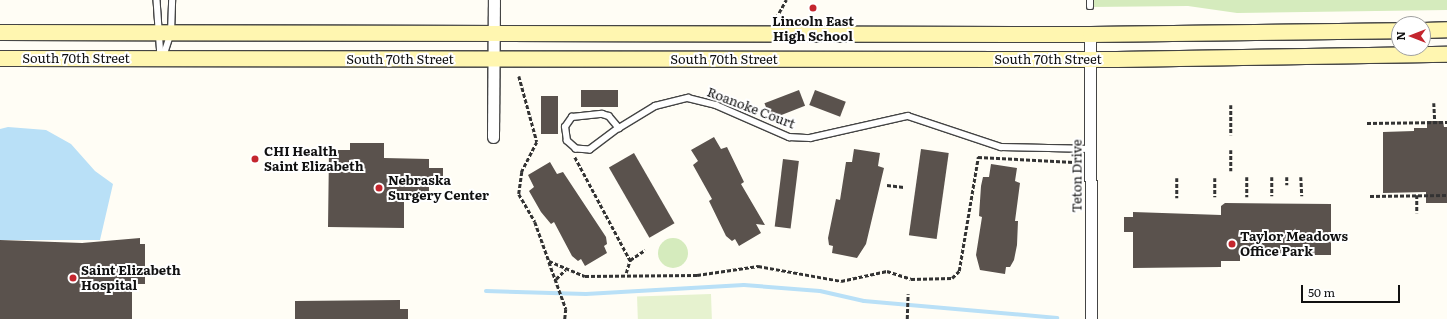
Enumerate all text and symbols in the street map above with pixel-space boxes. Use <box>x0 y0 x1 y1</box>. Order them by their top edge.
marker: Lincoln East High School <box>808 3 818 13</box>
place label: Lincoln East High School <box>772 14 854 45</box>
north arrow <box>1391 16 1431 56</box>
text: N <box>1392 31 1408 41</box>
street label: South 70th Street <box>22 50 130 66</box>
street label: South 70th Street <box>346 51 454 67</box>
street label: South 70th Street <box>670 51 778 67</box>
street label: South 70th Street <box>994 51 1102 67</box>
street label: Roanoke Court <box>705 84 797 132</box>
street label: Teton Drive <box>1069 139 1085 213</box>
place label: CHI Health Saint Elizabeth <box>264 144 364 175</box>
marker: CHI Health Saint Elizabeth <box>249 153 261 165</box>
place label: Nebraska Surgery Center <box>388 173 489 204</box>
marker: Nebraska Surgery Center <box>373 182 385 194</box>
place label: Taylor Meadows Office Park <box>1240 229 1348 260</box>
marker: Taylor Meadows Office Park <box>1227 239 1237 249</box>
place label: Saint Elizabeth Hospital <box>81 263 181 294</box>
marker: Saint Elizabeth Hospital <box>68 273 78 283</box>
scale bar <box>1303 277 1402 303</box>
text: 50 m <box>1308 283 1335 301</box>

